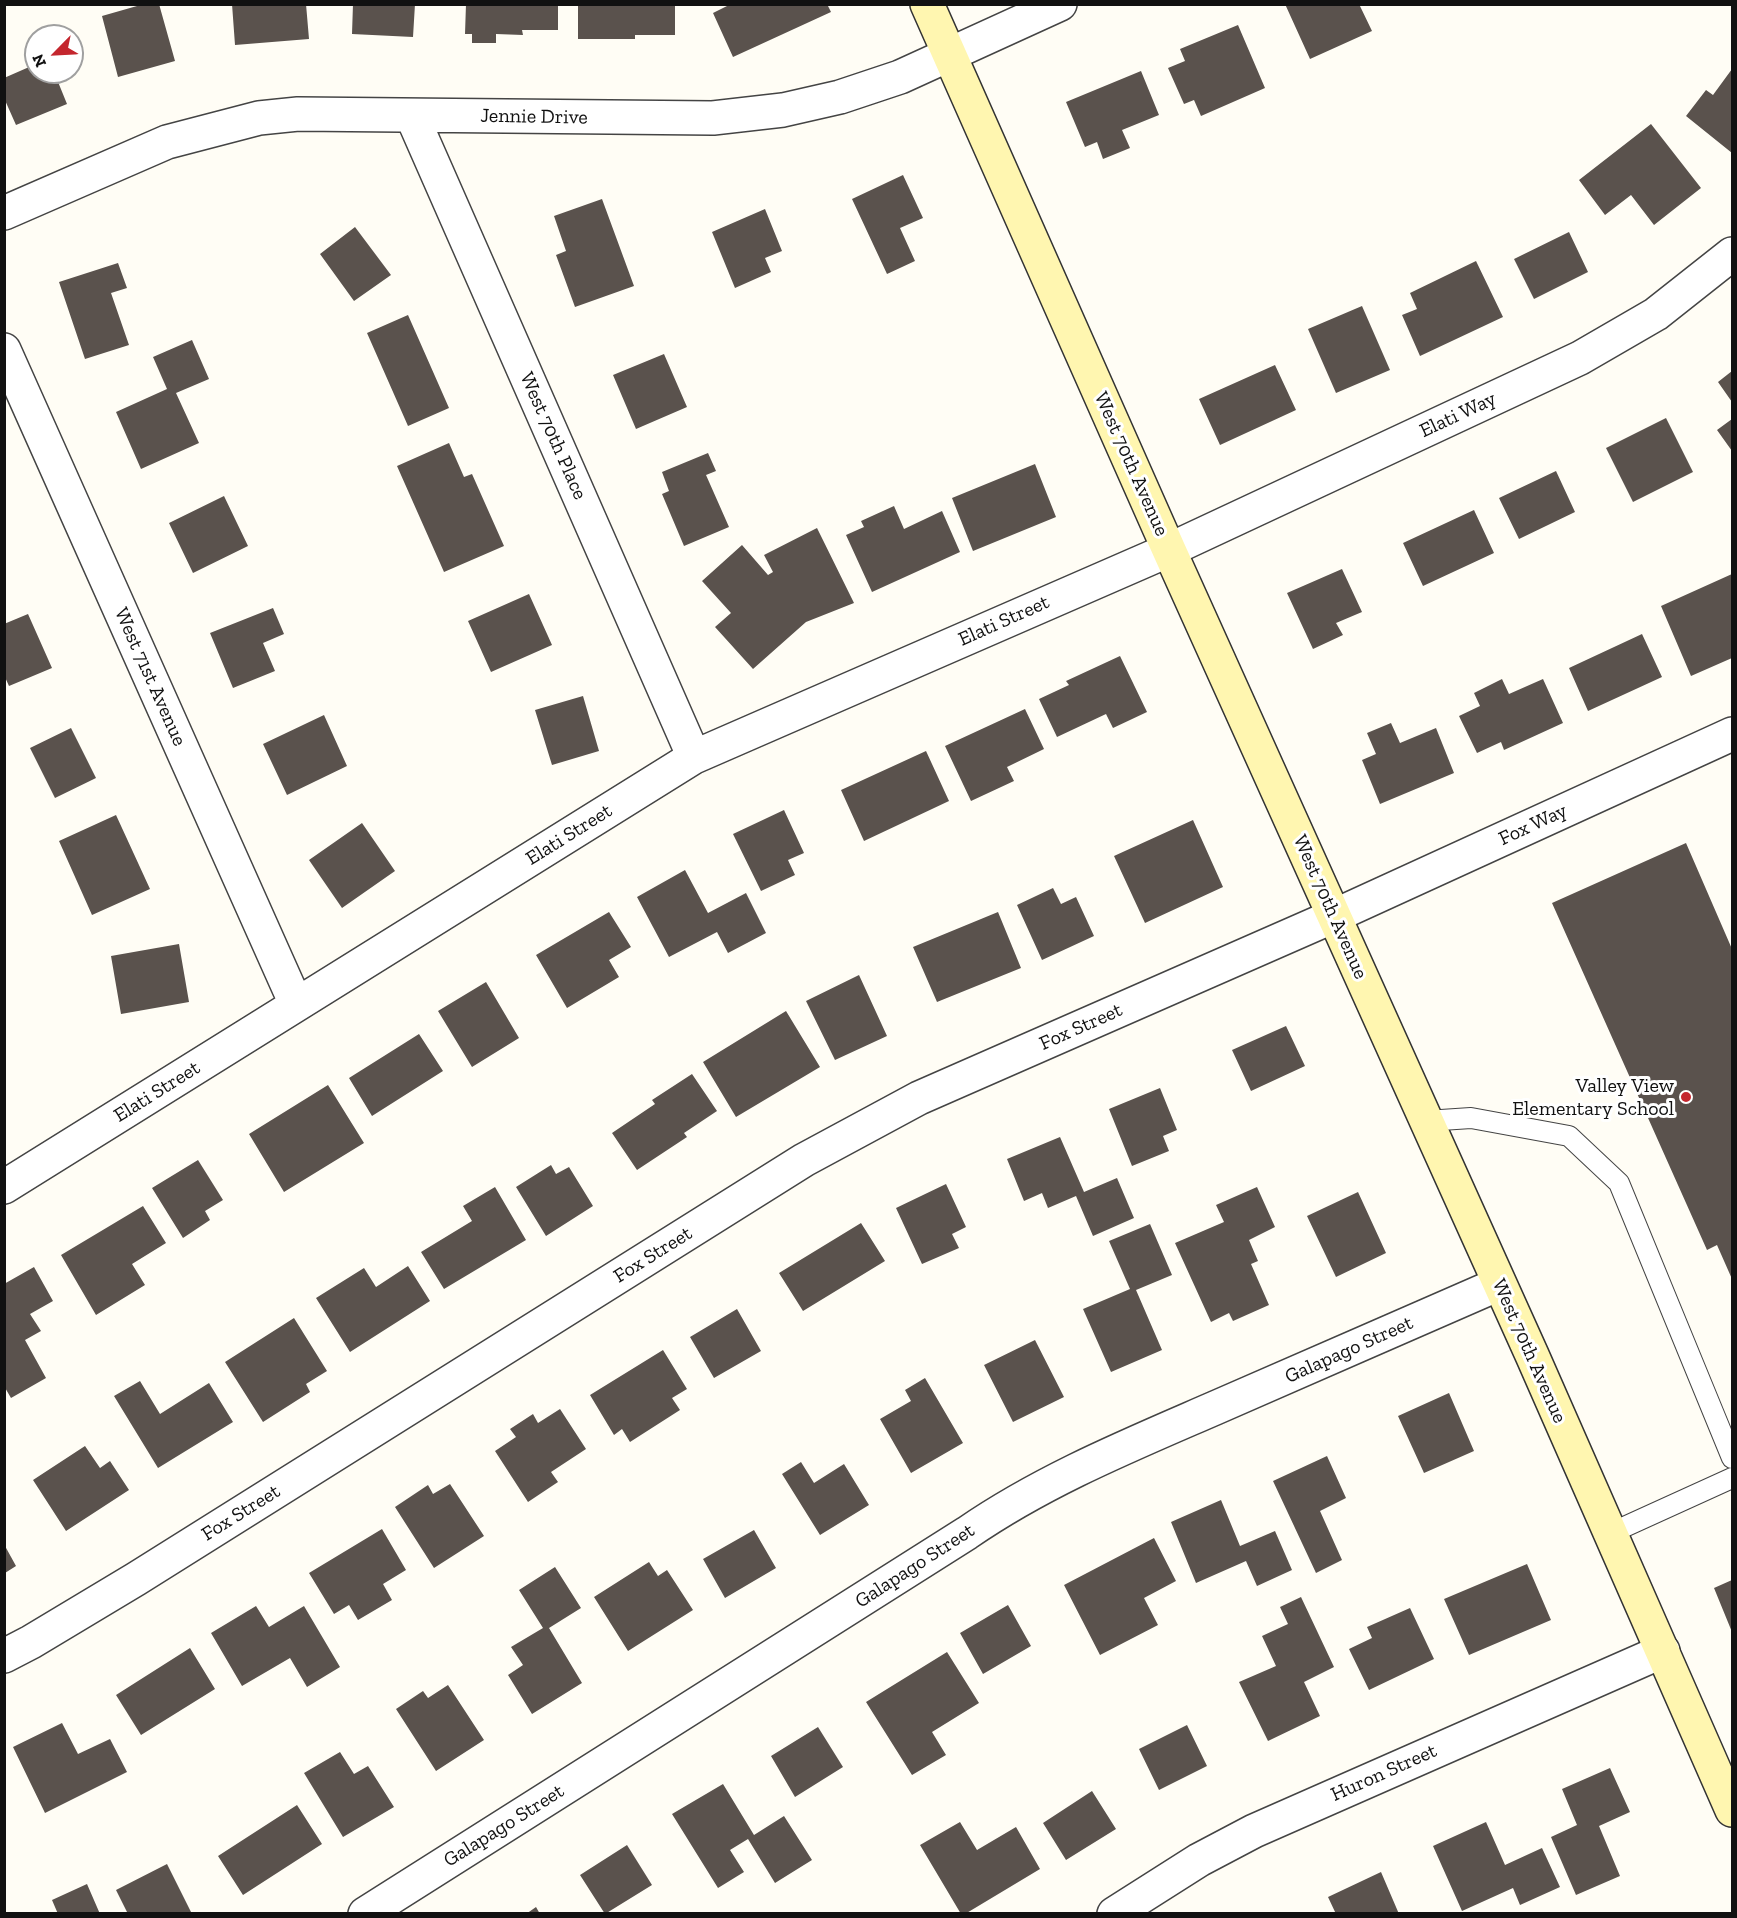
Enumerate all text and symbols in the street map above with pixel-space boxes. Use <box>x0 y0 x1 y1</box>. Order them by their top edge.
north arrow <box>24 24 84 84</box>
text: N <box>28 51 50 70</box>
street label: Jennie Drive <box>480 104 588 130</box>
street label: West 70th Place <box>514 369 592 503</box>
street label: Elati Way <box>1416 387 1500 443</box>
street label: West 70th Avenue <box>1088 388 1174 540</box>
street label: Elati Street <box>955 590 1053 652</box>
street label: West 71st Avenue <box>109 604 191 750</box>
street label: Elati Street <box>522 799 616 871</box>
street label: Fox Way <box>1495 799 1571 851</box>
street label: West 70th Avenue <box>1287 831 1373 983</box>
street label: Fox Street <box>1036 998 1126 1056</box>
street label: Elati Street <box>110 1056 204 1128</box>
place label: Valley View Elementary School <box>1512 1074 1674 1121</box>
marker: Valley View Elementary School <box>1679 1090 1693 1104</box>
street label: Fox Street <box>609 1221 697 1289</box>
street label: West 70th Avenue <box>1486 1275 1572 1427</box>
street label: Galapago Street <box>1281 1311 1417 1389</box>
street label: Fox Street <box>197 1479 285 1547</box>
street label: Galapago Street <box>851 1518 979 1614</box>
street label: Huron Street <box>1327 1739 1441 1807</box>
street label: Galapago Street <box>439 1779 569 1873</box>

